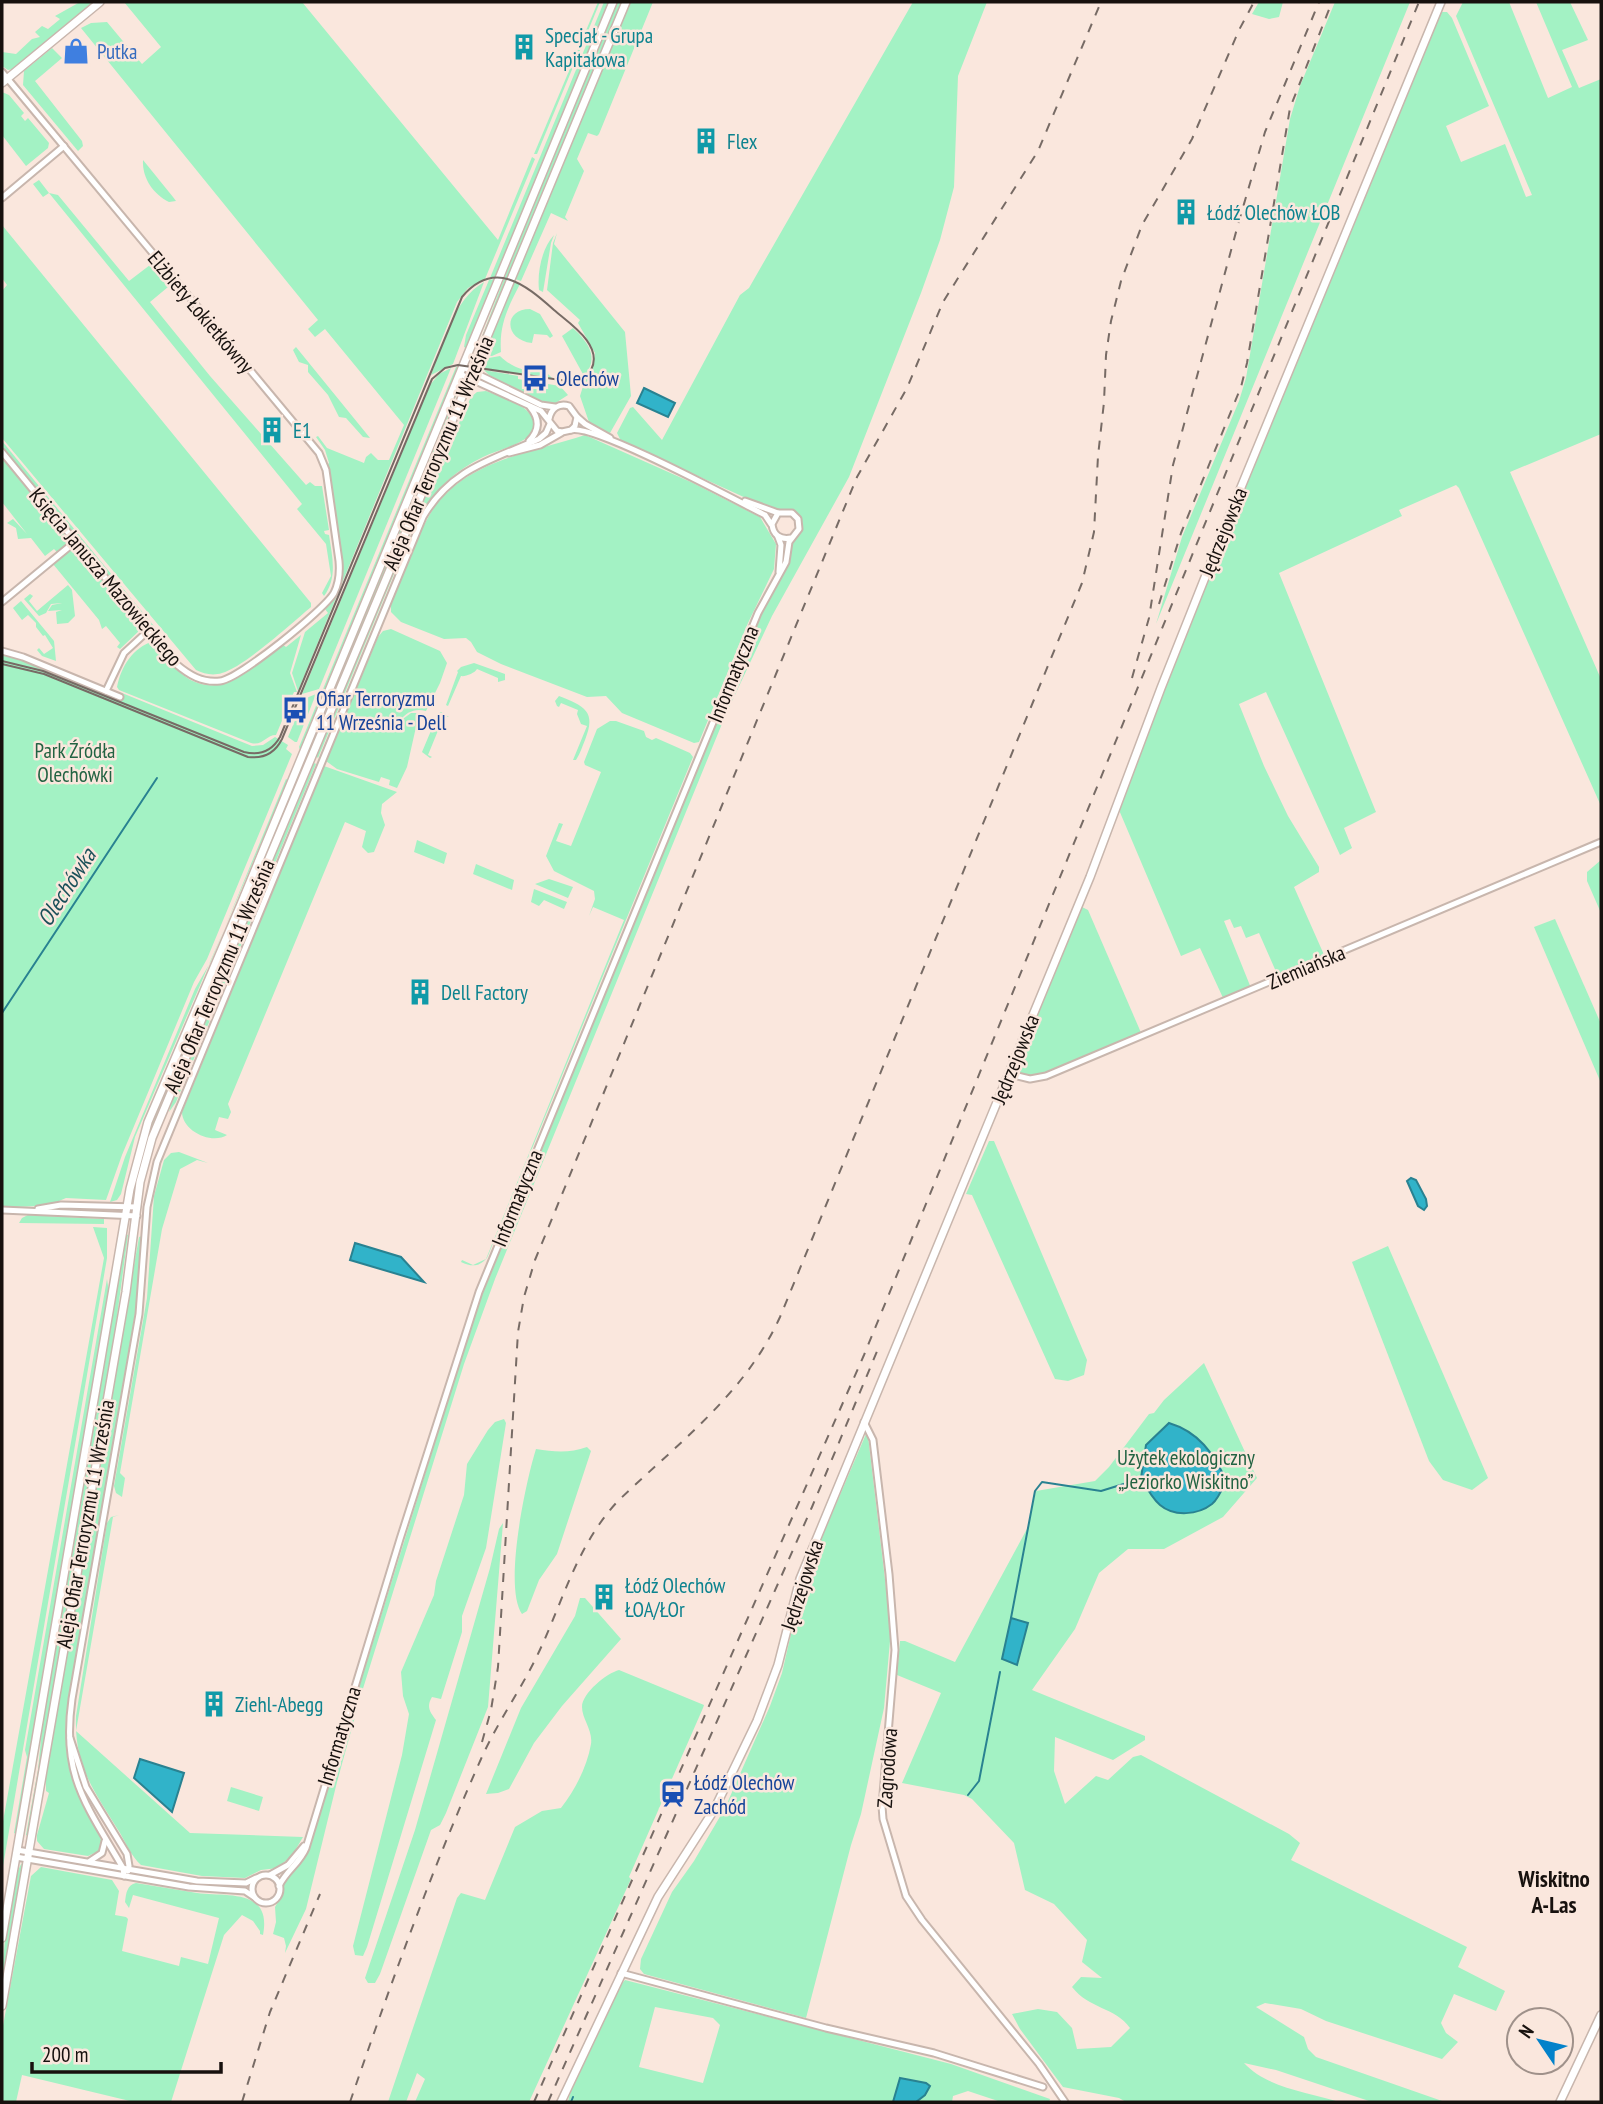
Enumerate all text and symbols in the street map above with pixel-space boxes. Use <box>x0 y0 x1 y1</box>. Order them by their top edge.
place label: Specjał - Grupa Kapitałowa <box>545 22 653 73</box>
building icon: Specjał - Grupa Kapitałowa <box>509 32 539 62</box>
shop icon: Putka <box>61 36 91 66</box>
place label: Putka <box>97 38 137 65</box>
building icon: Flex <box>691 126 721 156</box>
place label: Flex <box>727 128 758 155</box>
building icon: Łódź Olechów ŁOB <box>1171 197 1201 227</box>
place label: Łódź Olechów ŁOB <box>1207 199 1341 226</box>
street label: Elżbiety Łokietkówny <box>142 245 260 379</box>
street label: Aleja Ofiar Terroryzmu 11 Września <box>376 332 500 574</box>
bus stop icon: Olechów <box>520 363 550 393</box>
place label: Olechów <box>556 365 620 392</box>
building icon: E1 <box>257 415 287 445</box>
place label: E1 <box>293 417 311 444</box>
street label: Księcia Janusza Mazowieckiego <box>24 482 188 672</box>
street label: Jędrzejowska <box>1193 483 1253 582</box>
street label: Informatyczna <box>701 622 765 726</box>
place label: Ofiar Terroryzmu 11 Września - Dell <box>316 685 446 736</box>
bus stop icon: Ofiar Terroryzmu 11 Września - Dell <box>280 695 310 725</box>
park label: Park Źródła Olechówki <box>35 737 115 788</box>
water label: Olechówka <box>30 841 103 931</box>
street label: Aleja Ofiar Terroryzmu 11 Września <box>157 855 281 1097</box>
street label: Ziemiańska <box>1263 939 1349 995</box>
building icon: Dell Factory <box>405 977 435 1007</box>
place label: Dell Factory <box>441 979 528 1006</box>
street label: Jędrzejowska <box>985 1010 1045 1109</box>
street label: Informatyczna <box>485 1146 549 1250</box>
street label: Aleja Ofiar Terroryzmu 11 Września <box>50 1398 120 1650</box>
park label: Użytek ekologiczny „Jeziorko Wiskitno” <box>1117 1444 1255 1495</box>
street label: Jędrzejowska <box>774 1536 829 1635</box>
place label: Łódź Olechów ŁOA/ŁOr <box>625 1572 726 1623</box>
building icon: Łódź Olechów ŁOA/ŁOr <box>589 1582 619 1612</box>
street label: Informatyczna <box>311 1683 367 1789</box>
building icon: Ziehl-Abegg <box>199 1689 229 1719</box>
place label: Ziehl-Abegg <box>235 1691 323 1718</box>
street label: Zagrodowa <box>871 1727 903 1809</box>
place label: Łódź Olechów Zachód <box>694 1769 795 1820</box>
station icon: Łódź Olechów Zachód <box>658 1779 688 1809</box>
district label: Wiskitno A-Las <box>1517 1864 1590 1919</box>
north arrow <box>1505 2006 1575 2076</box>
text: N <box>1513 2020 1539 2042</box>
scale bar <box>32 2030 220 2074</box>
text: 200 m <box>42 2041 88 2068</box>

